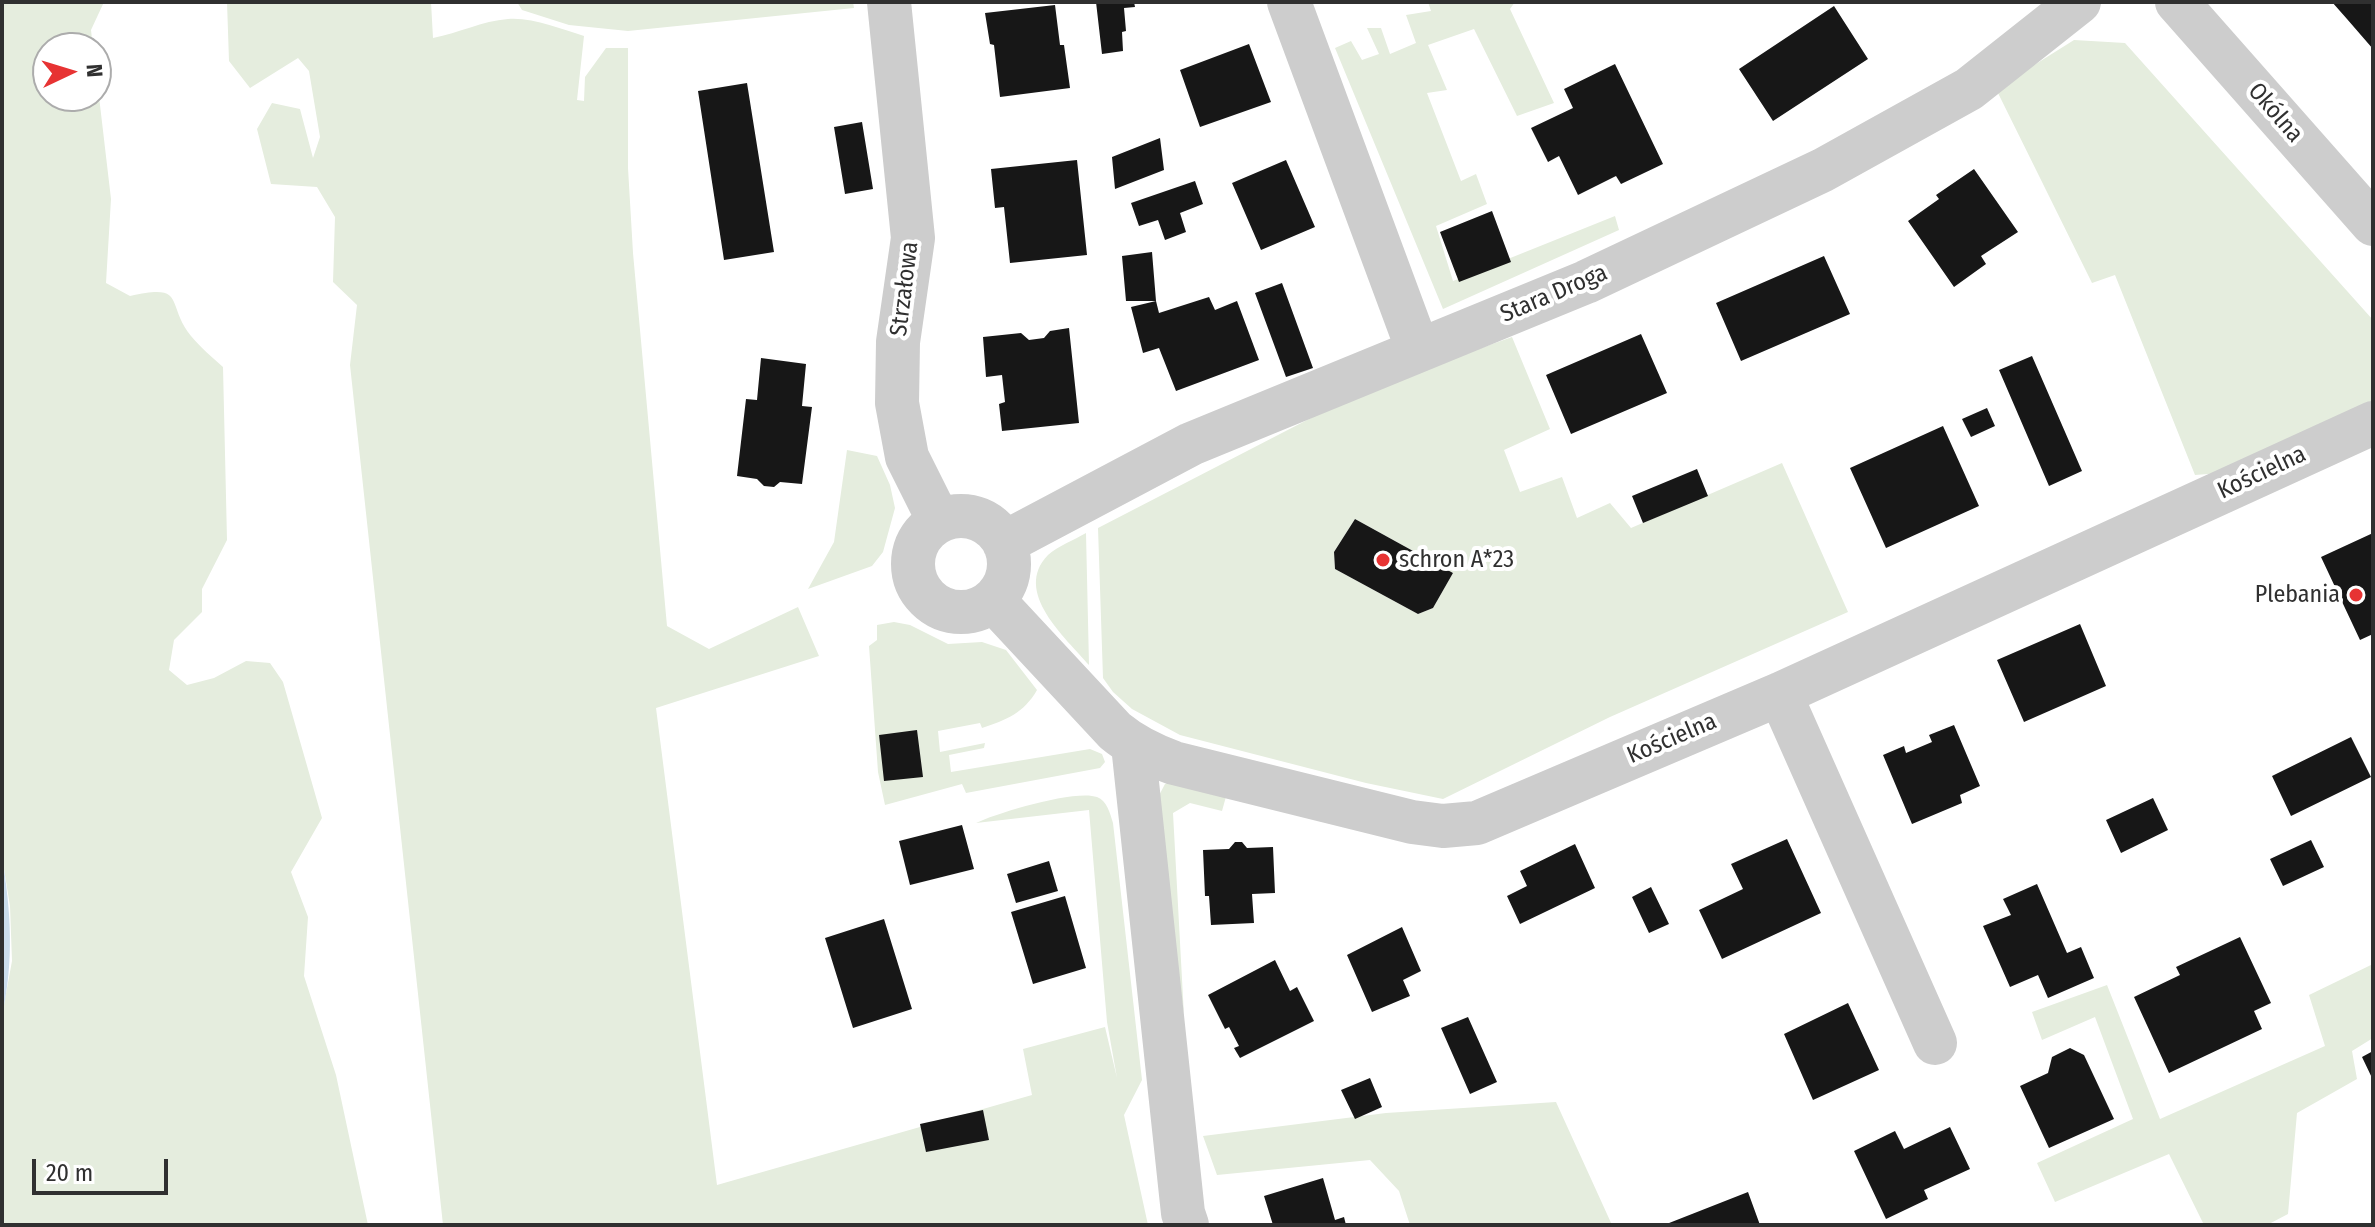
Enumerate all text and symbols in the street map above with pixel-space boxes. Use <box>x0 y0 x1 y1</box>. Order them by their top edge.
north arrow <box>32 32 112 112</box>
text: N <box>81 63 108 78</box>
street label: Okólna <box>2241 77 2309 149</box>
street label: Strzałowa <box>885 240 925 338</box>
street label: Stara Droga <box>1496 259 1612 329</box>
street label: Kościelna <box>2213 440 2311 506</box>
place label: schron A*23 <box>1399 546 1514 574</box>
marker: schron A*23 <box>1374 551 1392 569</box>
place label: Plebania <box>2255 581 2340 609</box>
marker: Plebania <box>2347 586 2365 604</box>
street label: Kościelna <box>1623 707 1721 771</box>
scale bar <box>36 1143 172 1193</box>
text: 20 m <box>46 1159 93 1187</box>

